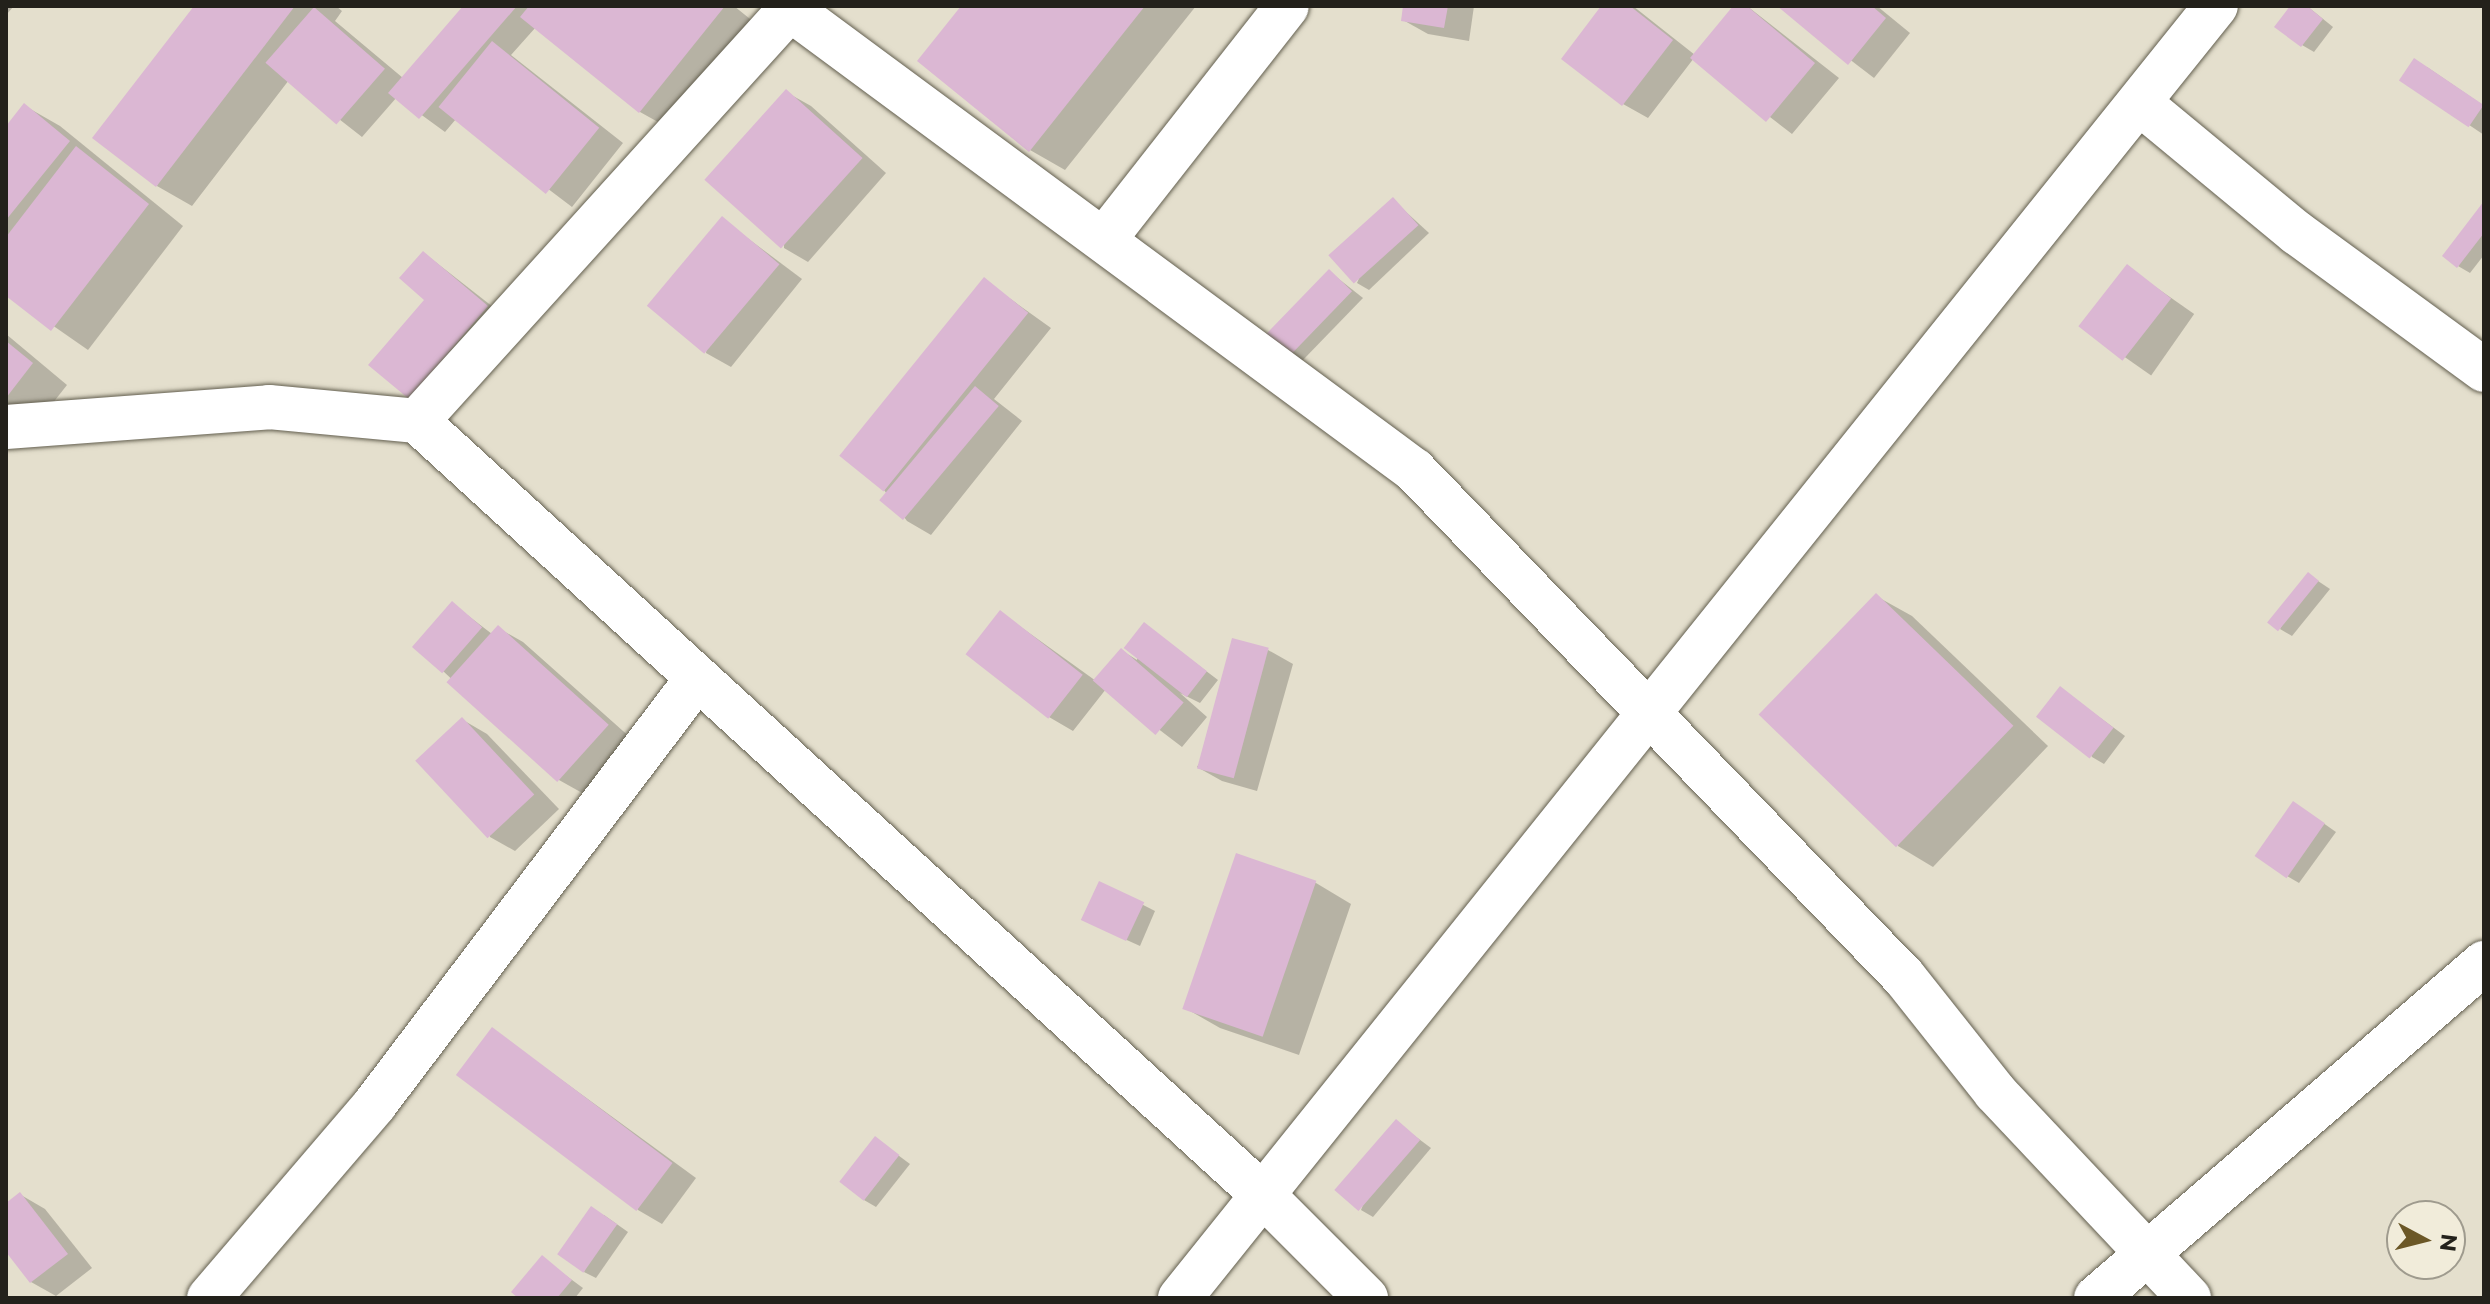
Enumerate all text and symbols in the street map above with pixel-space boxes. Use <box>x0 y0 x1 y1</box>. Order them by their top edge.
north arrow <box>2386 1200 2466 1280</box>
text: N <box>2434 1232 2463 1253</box>

